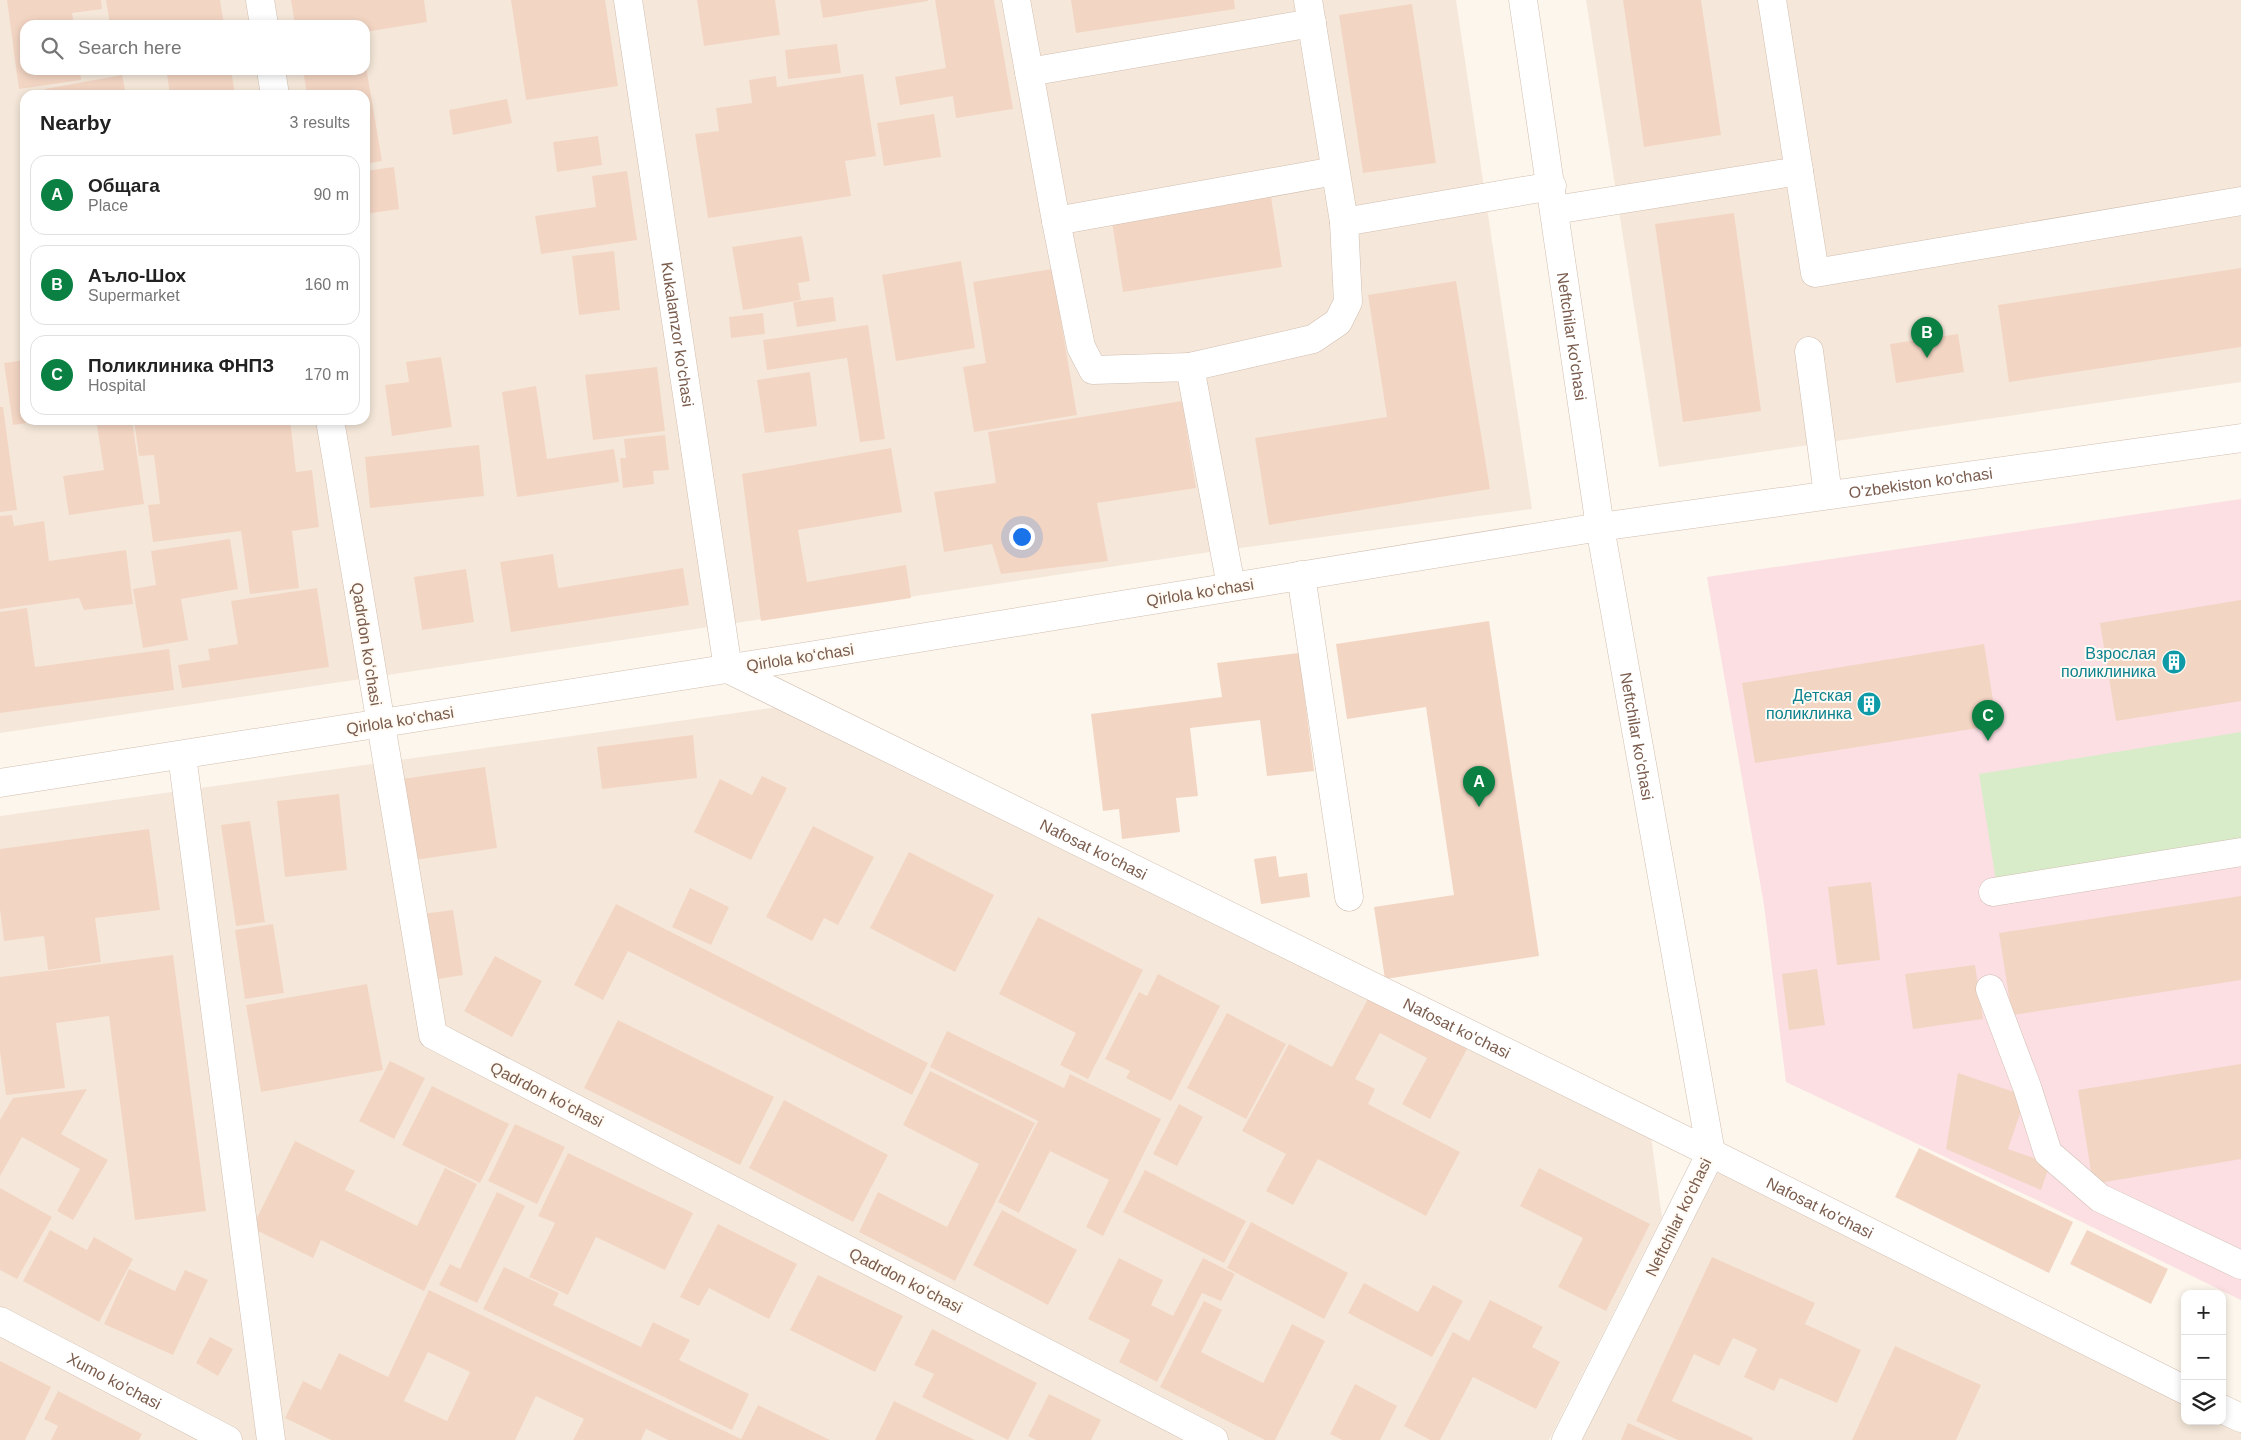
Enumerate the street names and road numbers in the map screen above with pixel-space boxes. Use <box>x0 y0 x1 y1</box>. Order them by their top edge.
street label: Kukalamzor ko'chasi <box>658 261 697 408</box>
street label: Neftchilar ko'chasi <box>1554 271 1589 402</box>
street label: O'zbekiston ko'chasi <box>1848 465 1994 501</box>
street label: Qirlola koʻchasi <box>1145 576 1255 609</box>
street label: Qadrdon koʻchasi <box>348 581 385 707</box>
street label: Qirlola koʻchasi <box>745 641 855 674</box>
street label: Neftchilar ko'chasi <box>1617 671 1656 801</box>
street label: Qirlola koʻchasi <box>345 704 455 737</box>
street label: Nafosat ko'chasi <box>1037 816 1150 883</box>
street label: Nafosat ko'chasi <box>1401 995 1513 1062</box>
street label: Qadrdon koʻchasi <box>487 1059 606 1130</box>
street label: Neftchilar ko'chasi <box>1642 1155 1714 1279</box>
street label: Nafosat ko'chasi <box>1764 1174 1876 1242</box>
street label: Qadrdon koʻchasi <box>846 1245 965 1316</box>
street label: Xumo ko'chasi <box>64 1350 164 1413</box>

